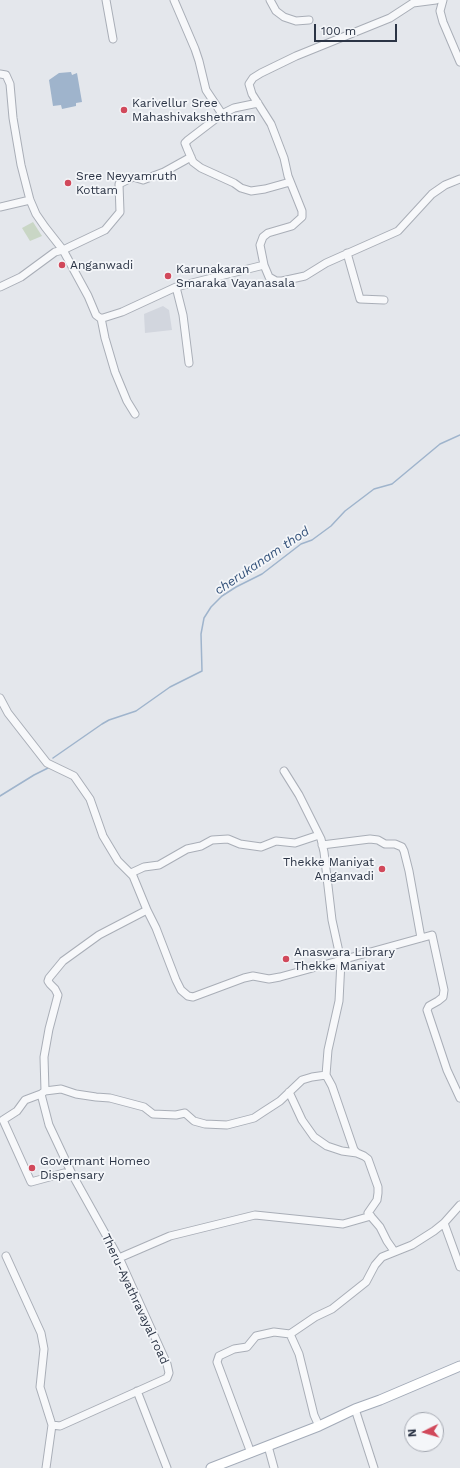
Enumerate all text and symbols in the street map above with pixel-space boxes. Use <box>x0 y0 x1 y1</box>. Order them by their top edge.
scale bar <box>316 16 399 42</box>
text: 100 m <box>321 24 356 38</box>
place label: Karivellur Sree Mahashivakshethram <box>132 96 256 124</box>
marker: Karivellur Sree Mahashivakshethram <box>119 105 129 115</box>
place label: Sree Neyyamruth Kottam <box>76 169 177 197</box>
marker: Sree Neyyamruth Kottam <box>63 178 73 188</box>
place label: Anganwadi <box>70 258 133 272</box>
marker: Anganwadi <box>57 260 67 270</box>
place label: Karunakaran Smaraka Vayanasala <box>176 262 295 290</box>
marker: Karunakaran Smaraka Vayanasala <box>163 271 173 281</box>
water label: cherukanam thod <box>212 524 312 598</box>
place label: Thekke Maniyat Anganvadi <box>283 855 374 883</box>
marker: Thekke Maniyat Anganvadi <box>377 864 387 874</box>
place label: Anaswara Library Thekke Maniyat <box>294 945 395 973</box>
marker: Anaswara Library Thekke Maniyat <box>281 954 291 964</box>
place label: Govermant Homeo Dispensary <box>40 1154 150 1182</box>
marker: Govermant Homeo Dispensary <box>27 1163 37 1173</box>
street label: Theru-Ayathravayal road <box>98 1231 172 1367</box>
north arrow <box>404 1412 444 1452</box>
text: N <box>406 1428 419 1438</box>

